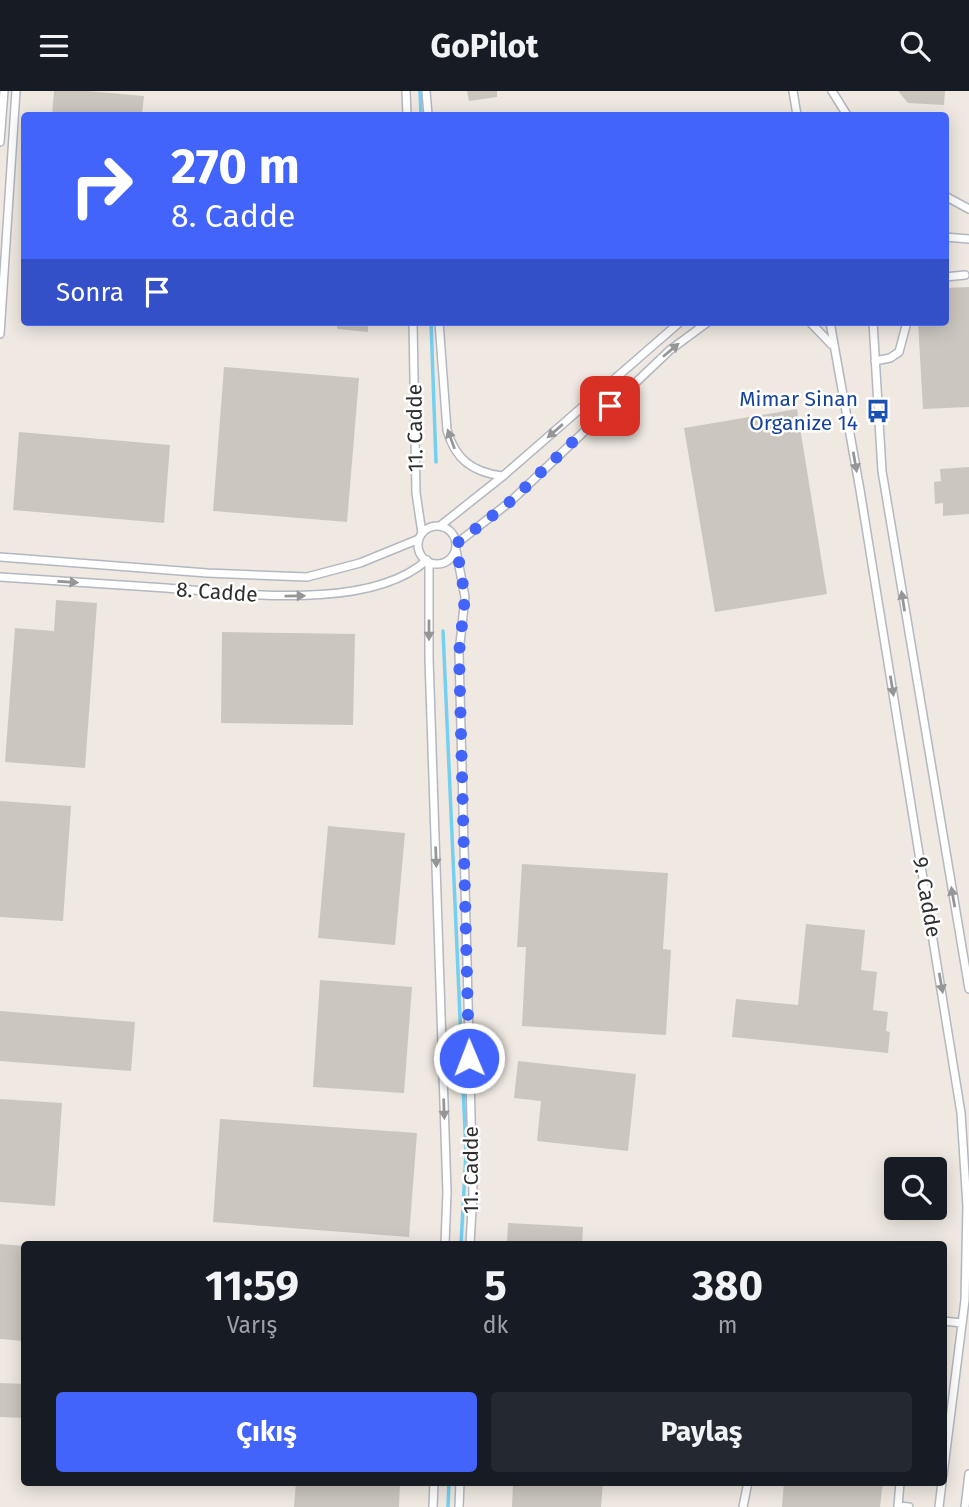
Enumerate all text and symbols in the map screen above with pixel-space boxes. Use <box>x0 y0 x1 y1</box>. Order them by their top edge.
icon: menu <box>35 27 73 65</box>
text: GoPilot <box>431 27 538 65</box>
icon: search <box>896 27 934 65</box>
text: 270 m <box>171 137 300 196</box>
icon: right <box>56 140 147 231</box>
text: 8. Cadde <box>171 197 296 235</box>
icon: arrive <box>138 273 176 311</box>
text: Sonra <box>56 277 124 308</box>
one-way arrow <box>661 343 679 358</box>
pin <box>580 376 640 436</box>
street label: 11. Cadde <box>401 384 429 472</box>
place label: Mimar Sinan Organize 14 <box>739 386 858 436</box>
icon: arrive <box>591 387 629 425</box>
bus stop icon: Mimar Sinan Organize 14 <box>864 397 892 425</box>
one-way arrow <box>546 423 564 439</box>
one-way arrow <box>445 429 456 450</box>
one-way arrow <box>850 451 861 473</box>
one-way arrow <box>57 576 79 587</box>
street label: 8. Cadde <box>175 576 259 608</box>
one-way arrow <box>897 589 908 611</box>
one-way arrow <box>284 590 306 601</box>
one-way arrow <box>423 619 435 641</box>
one-way arrow <box>887 675 898 697</box>
one-way arrow <box>430 846 441 868</box>
street label: 9. Cadde <box>907 855 947 939</box>
one-way arrow <box>947 886 958 908</box>
one-way arrow <box>936 972 947 994</box>
position arrow <box>432 1021 506 1095</box>
one-way arrow <box>439 1098 450 1120</box>
street label: 11. Cadde <box>458 1126 484 1214</box>
map controls <box>884 1157 947 1220</box>
button: search <box>884 1157 947 1220</box>
text: 11:59 <box>205 1261 299 1311</box>
text: 5 <box>484 1261 507 1311</box>
text: 380 <box>692 1261 763 1311</box>
text: Varış <box>227 1311 277 1339</box>
text: dk <box>483 1311 508 1339</box>
text: m <box>718 1311 738 1339</box>
button: Çıkış <box>56 1392 477 1472</box>
button: Paylaş <box>491 1392 912 1472</box>

